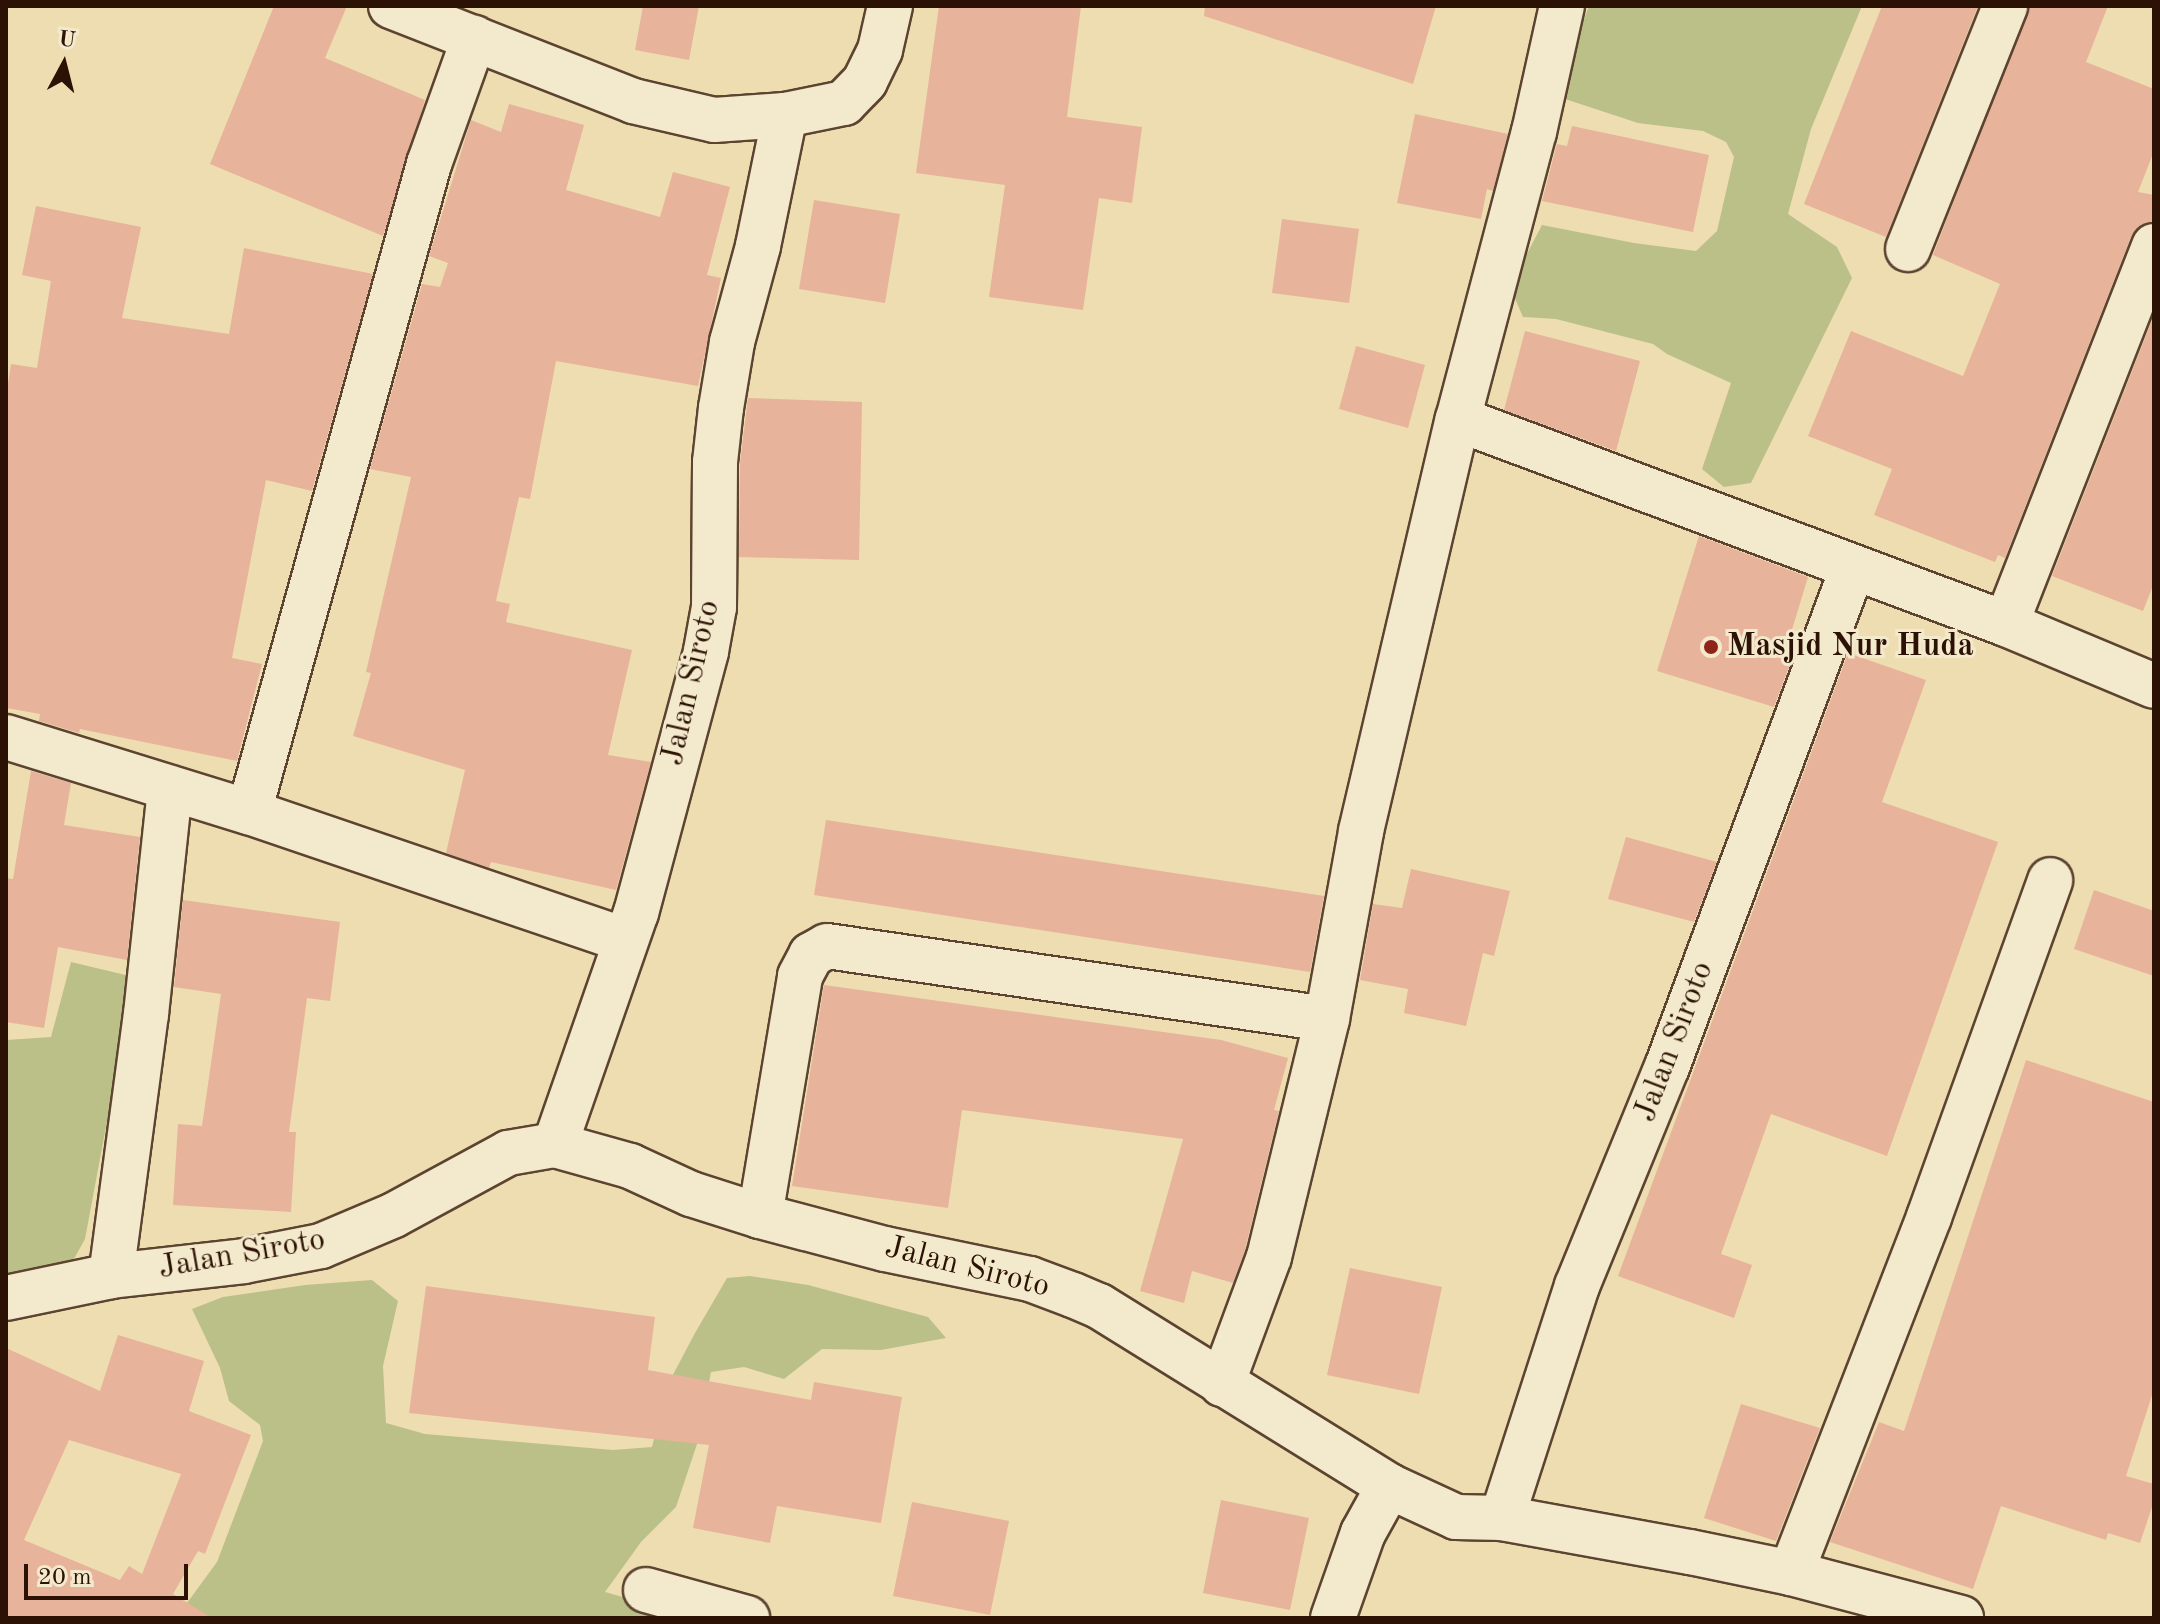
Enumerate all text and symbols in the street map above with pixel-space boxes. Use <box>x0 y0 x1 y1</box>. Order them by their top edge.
north arrow <box>24 24 104 104</box>
text: U <box>57 28 77 52</box>
street label: Jalan Siroto <box>654 597 730 769</box>
place label: Masjid Nur Huda <box>1727 628 1974 666</box>
marker: Masjid Nur Huda <box>1702 638 1720 656</box>
street label: Jalan Siroto <box>1627 957 1723 1127</box>
street label: Jalan Siroto <box>156 1221 328 1289</box>
street label: Jalan Siroto <box>881 1229 1053 1307</box>
scale bar <box>28 1548 192 1598</box>
text: 20 m <box>38 1566 92 1590</box>

